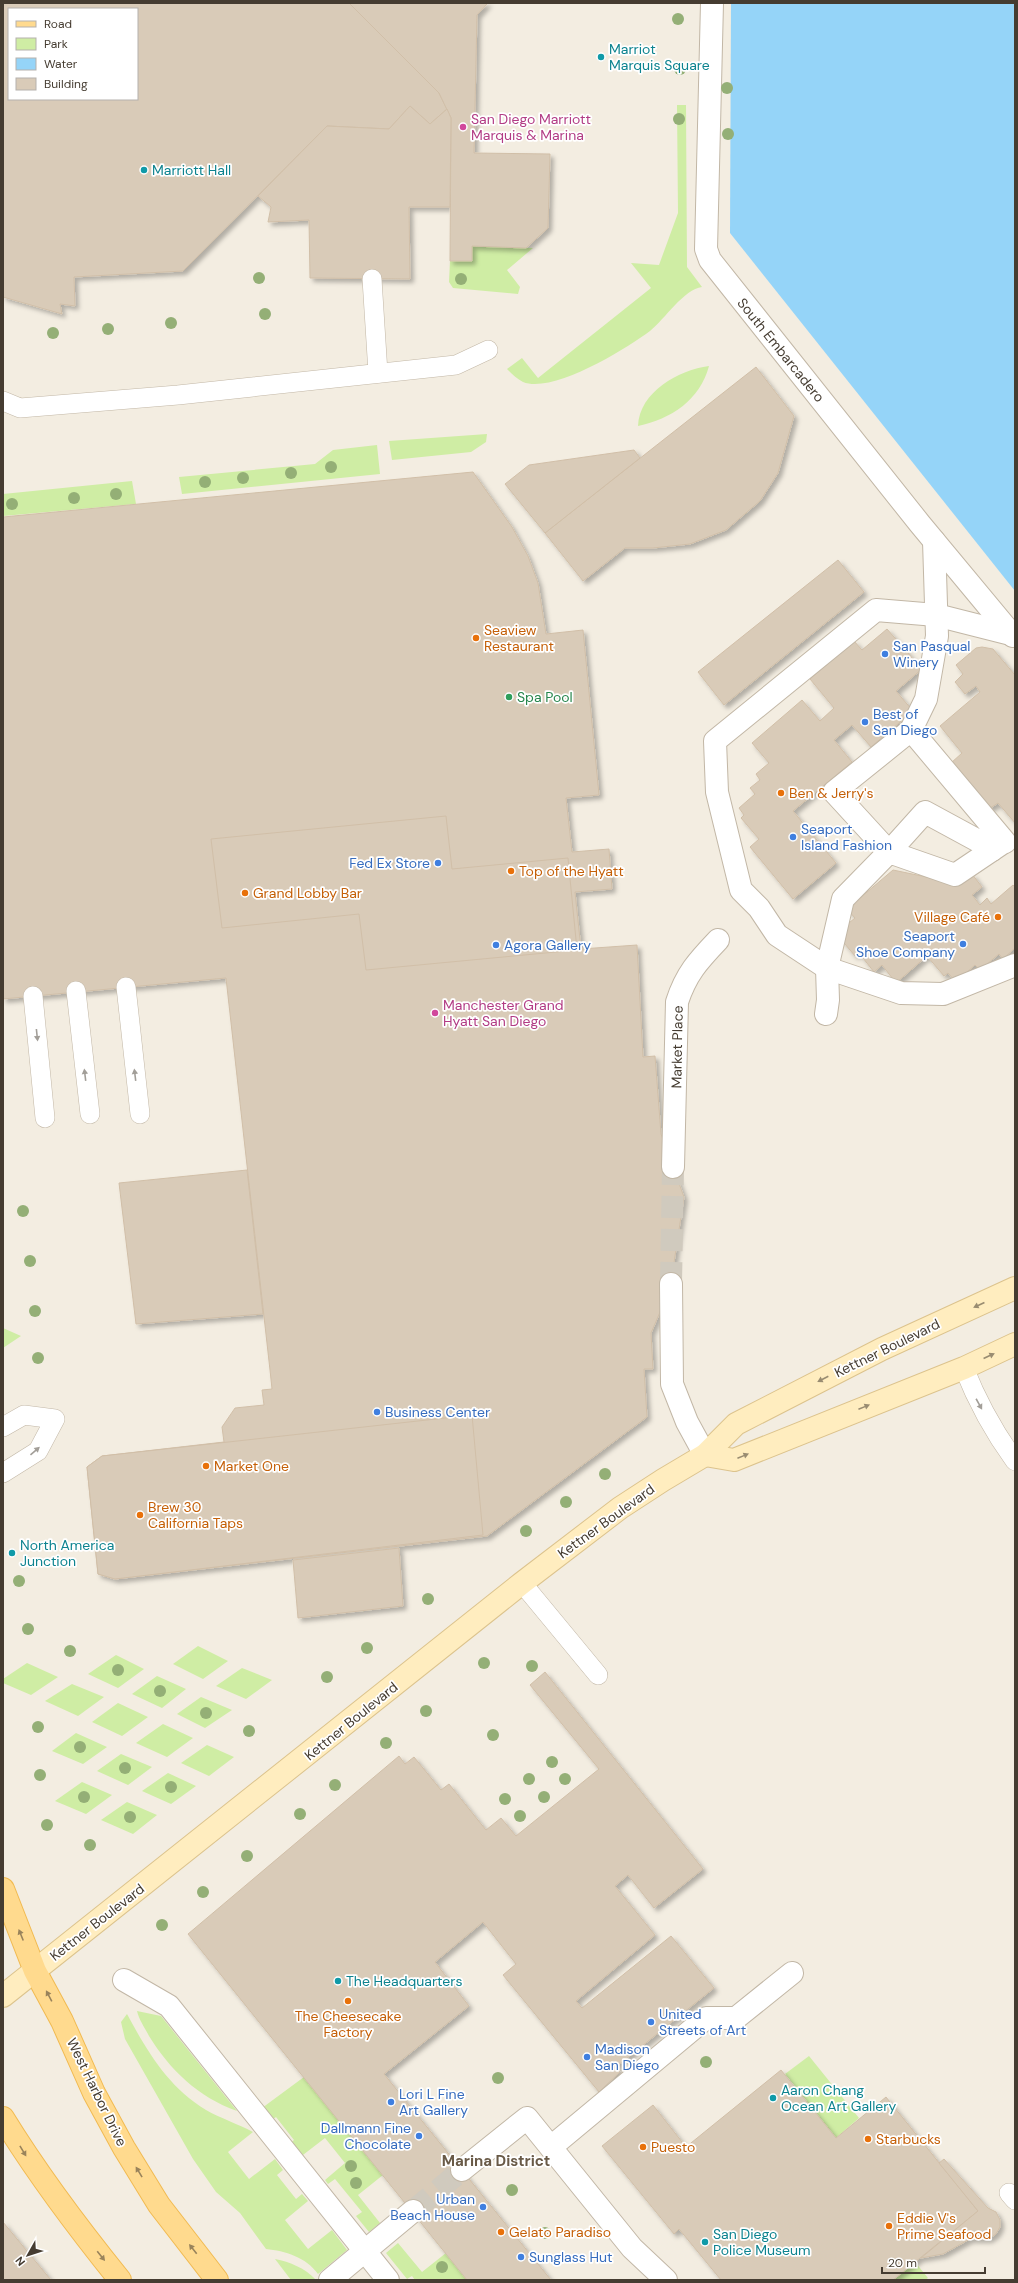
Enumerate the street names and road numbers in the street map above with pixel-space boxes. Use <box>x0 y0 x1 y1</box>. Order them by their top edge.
street label: South Embarcadero <box>733 294 829 406</box>
street label: Market Place <box>667 1005 687 1089</box>
street label: Kettner Boulevard <box>831 1315 943 1381</box>
street label: Kettner Boulevard <box>554 1480 658 1562</box>
street label: Kettner Boulevard <box>301 1678 401 1764</box>
street label: Kettner Boulevard <box>46 1879 148 1965</box>
street label: West Harbor Drive <box>63 2035 131 2149</box>

